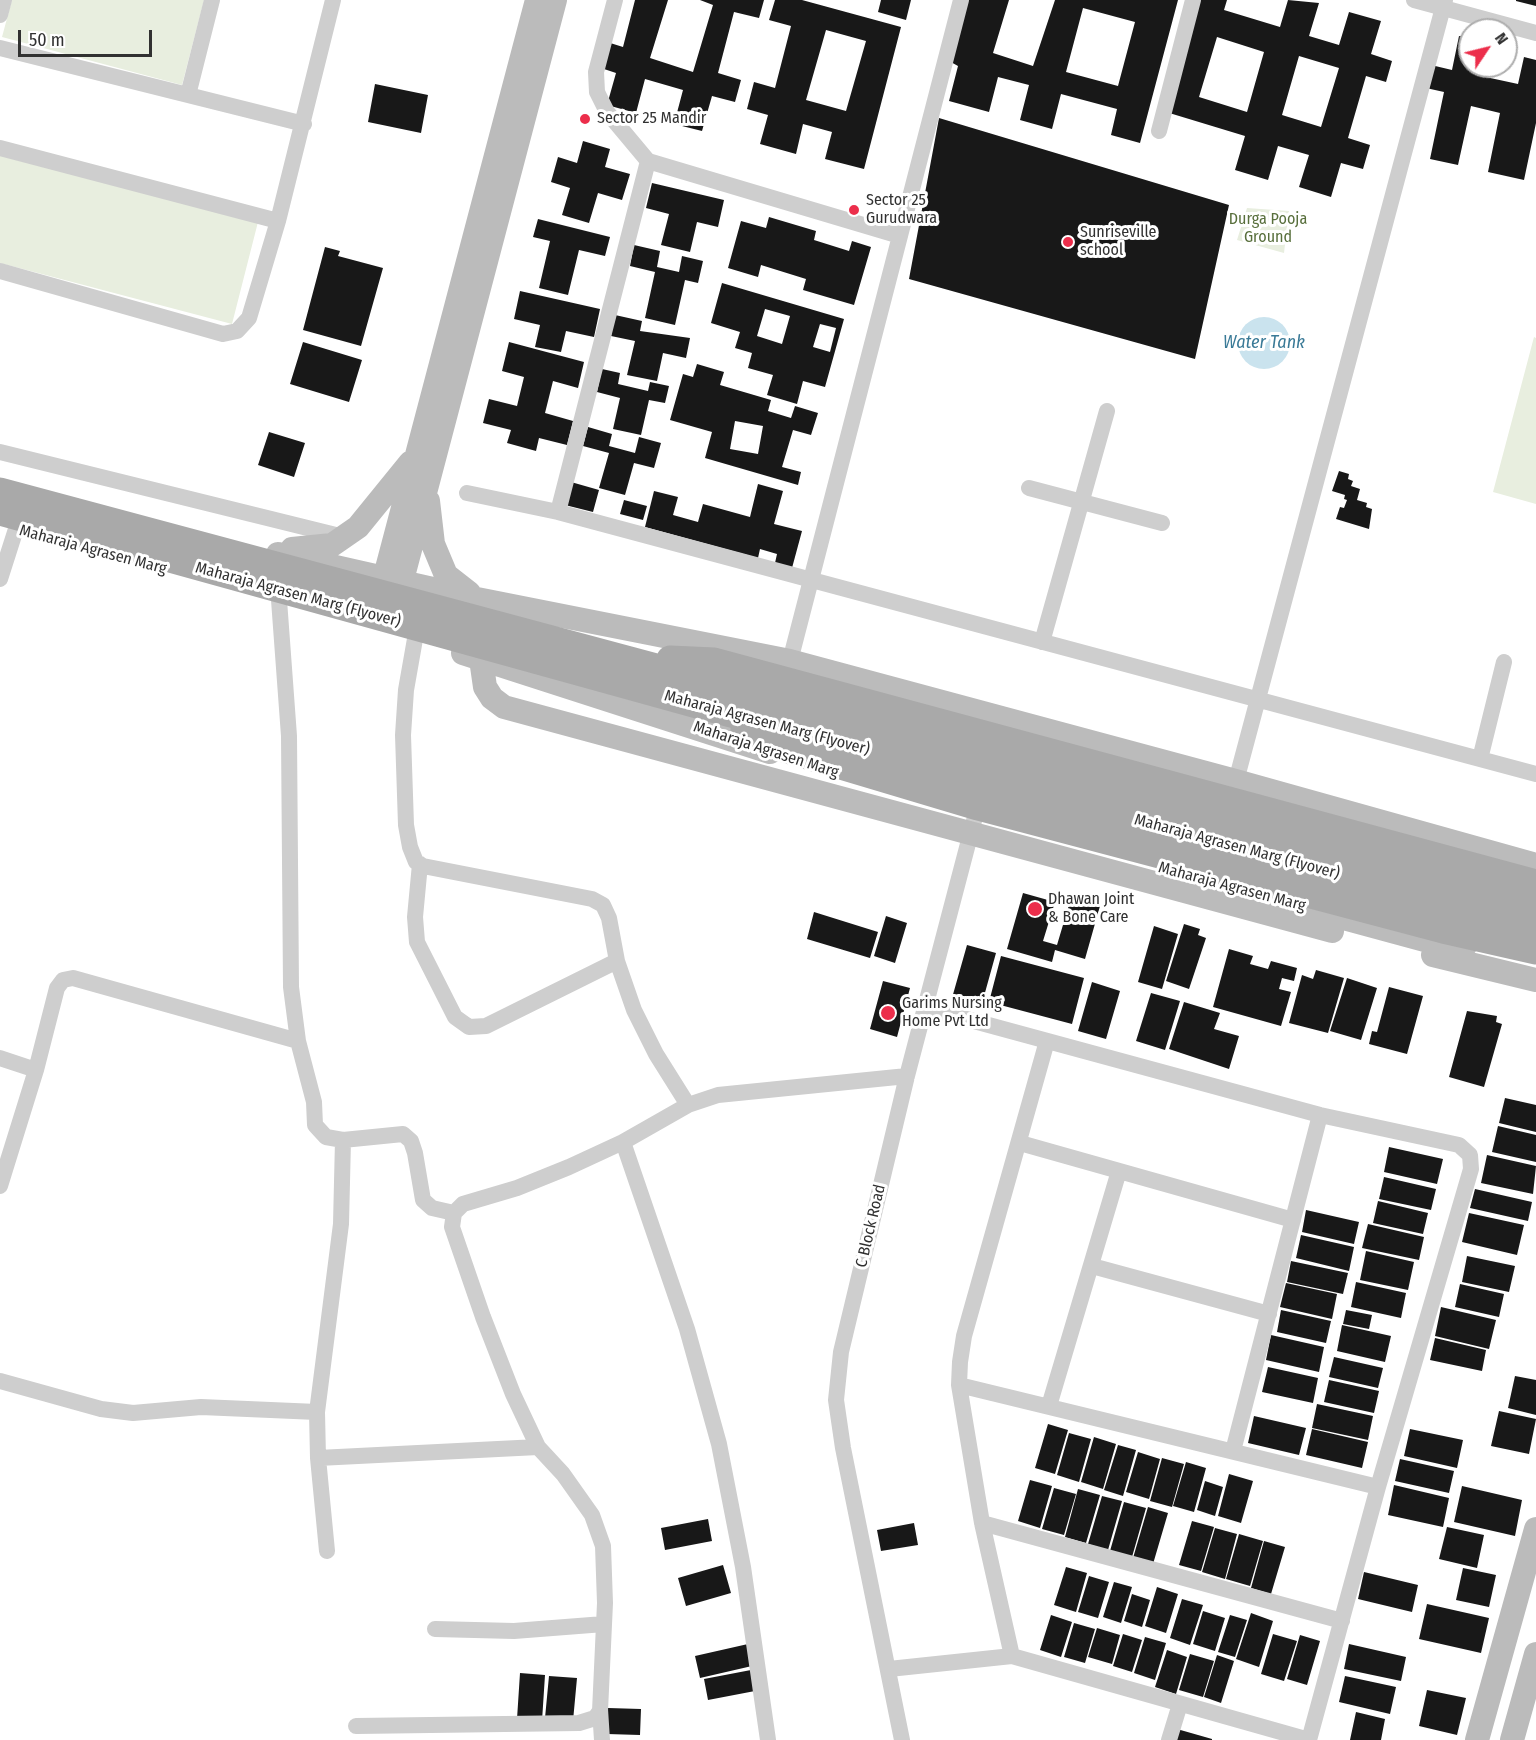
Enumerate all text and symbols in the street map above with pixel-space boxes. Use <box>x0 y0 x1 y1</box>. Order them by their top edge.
scale bar <box>21 18 154 56</box>
north arrow <box>1458 18 1518 78</box>
text: 50 m <box>29 29 65 51</box>
text: N <box>1491 29 1512 48</box>
place label: Sector 25 Mandir <box>597 109 706 129</box>
marker: Sector 25 Mandir <box>578 112 592 126</box>
place label: Sector 25 Gurudwara <box>866 191 937 229</box>
marker: Sector 25 Gurudwara <box>847 203 861 217</box>
park label: Durga Pooja Ground <box>1229 210 1307 248</box>
place label: Sunriseville school <box>1080 223 1156 261</box>
marker: Sunriseville school <box>1061 235 1075 249</box>
water label: Water Tank <box>1223 332 1305 354</box>
street label: Maharaja Agrasen Marg <box>17 521 169 579</box>
street label: Maharaja Agrasen Marg (Flyover) <box>193 558 403 632</box>
street label: Maharaja Agrasen Marg (Flyover) <box>662 686 872 760</box>
street label: Maharaja Agrasen Marg <box>691 717 841 783</box>
street label: Maharaja Agrasen Marg (Flyover) <box>1132 810 1342 884</box>
street label: Maharaja Agrasen Marg <box>1156 858 1308 916</box>
place label: Dhawan Joint & Bone Care <box>1048 890 1134 928</box>
marker: Dhawan Joint & Bone Care <box>1026 900 1044 918</box>
place label: Garims Nursing Home Pvt Ltd <box>902 994 1002 1032</box>
marker: Garims Nursing Home Pvt Ltd <box>879 1004 897 1022</box>
street label: C Block Road <box>852 1183 890 1269</box>

